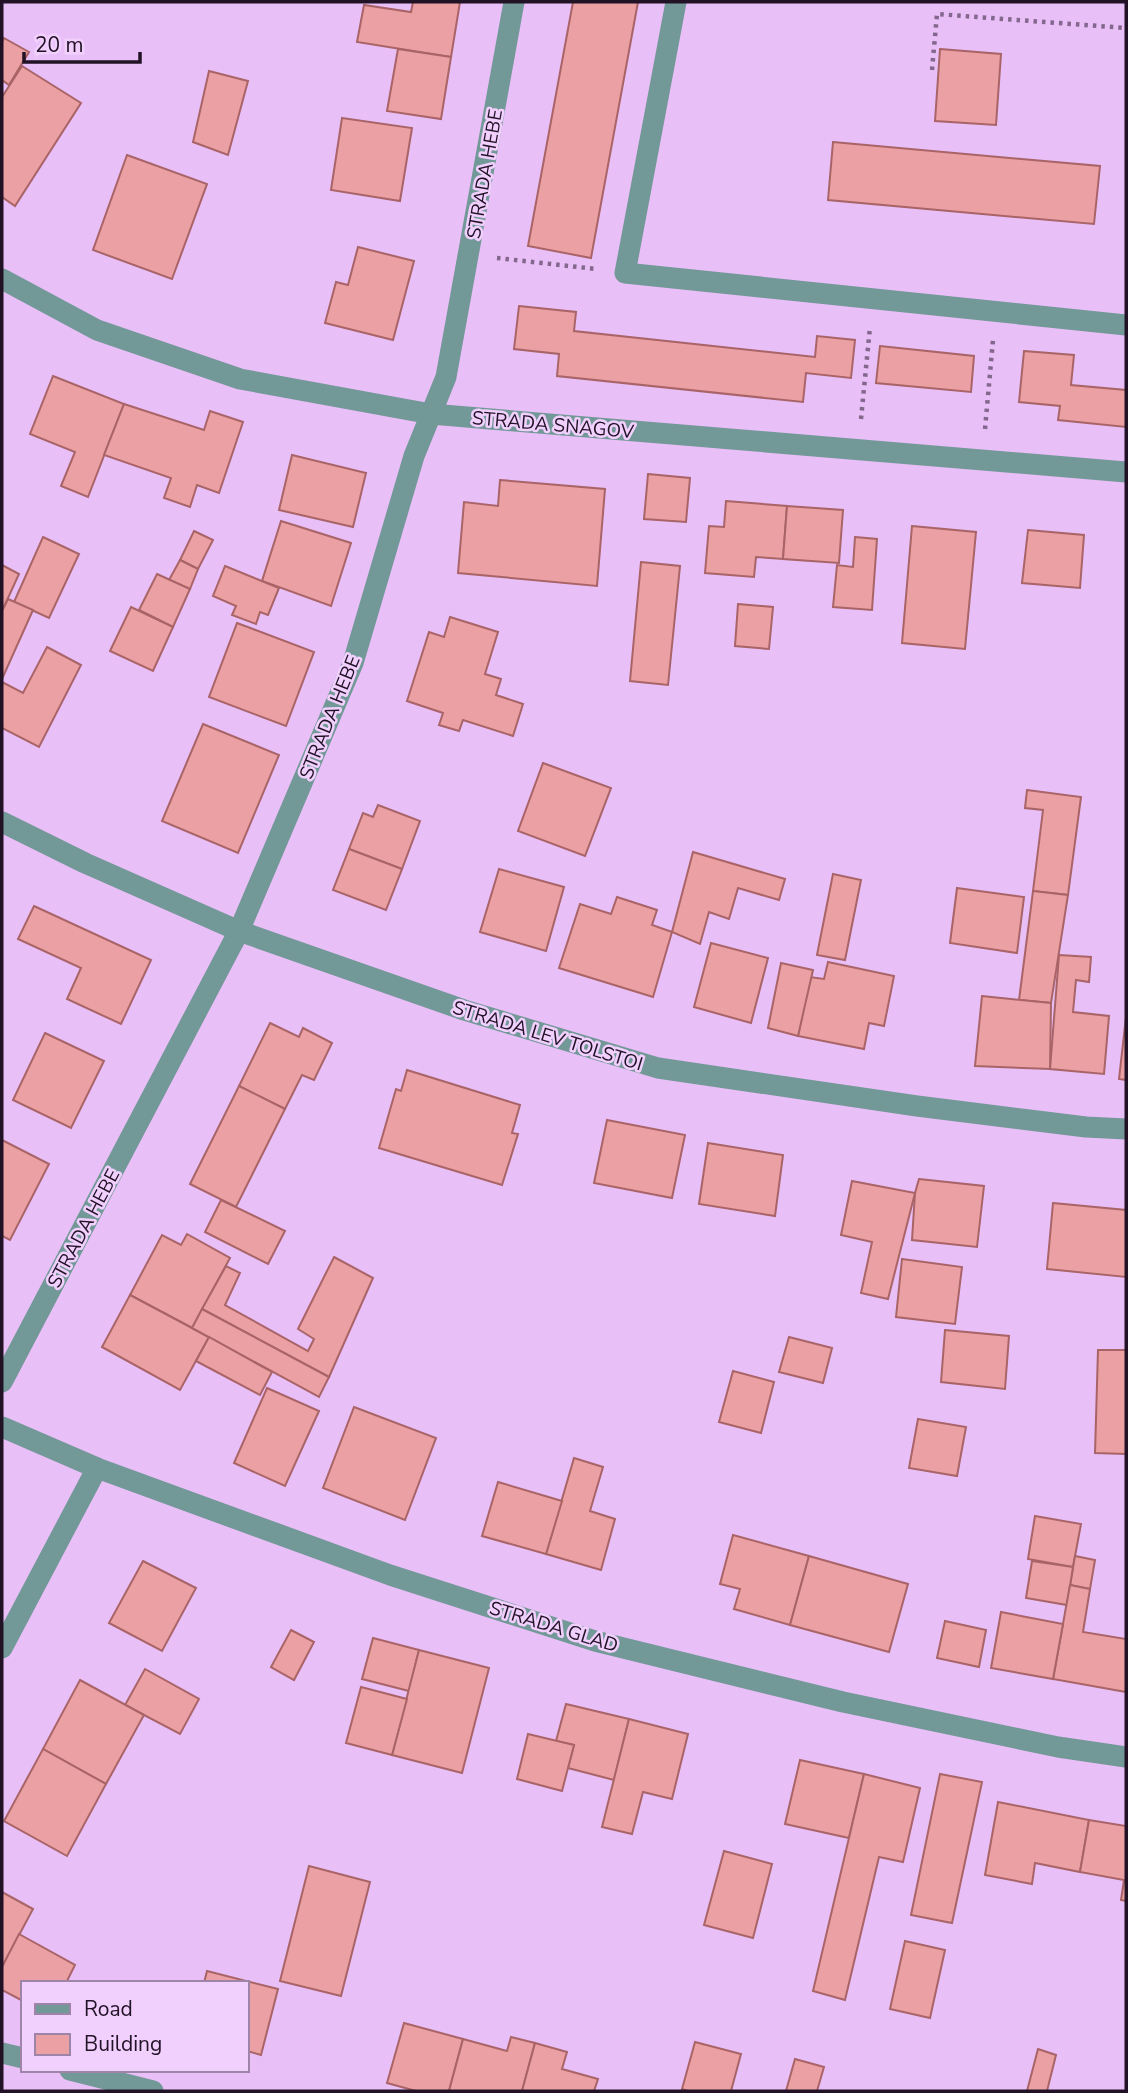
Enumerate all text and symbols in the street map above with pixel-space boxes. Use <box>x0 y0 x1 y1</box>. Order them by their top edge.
scale bar <box>24 21 140 65</box>
text: 20 m <box>35 31 84 59</box>
street label: STRADA HEBE <box>461 107 509 241</box>
street label: STRADA SNAGOV <box>471 405 636 445</box>
street label: STRADA HEBE <box>293 652 367 783</box>
street label: STRADA LEV TOLSTOI <box>449 995 646 1077</box>
street label: STRADA HEBE <box>42 1164 126 1293</box>
street label: STRADA GLAD <box>486 1595 621 1659</box>
legend <box>21 1981 248 2072</box>
text: Road <box>84 1995 133 2023</box>
text: Building <box>84 2030 162 2058</box>

